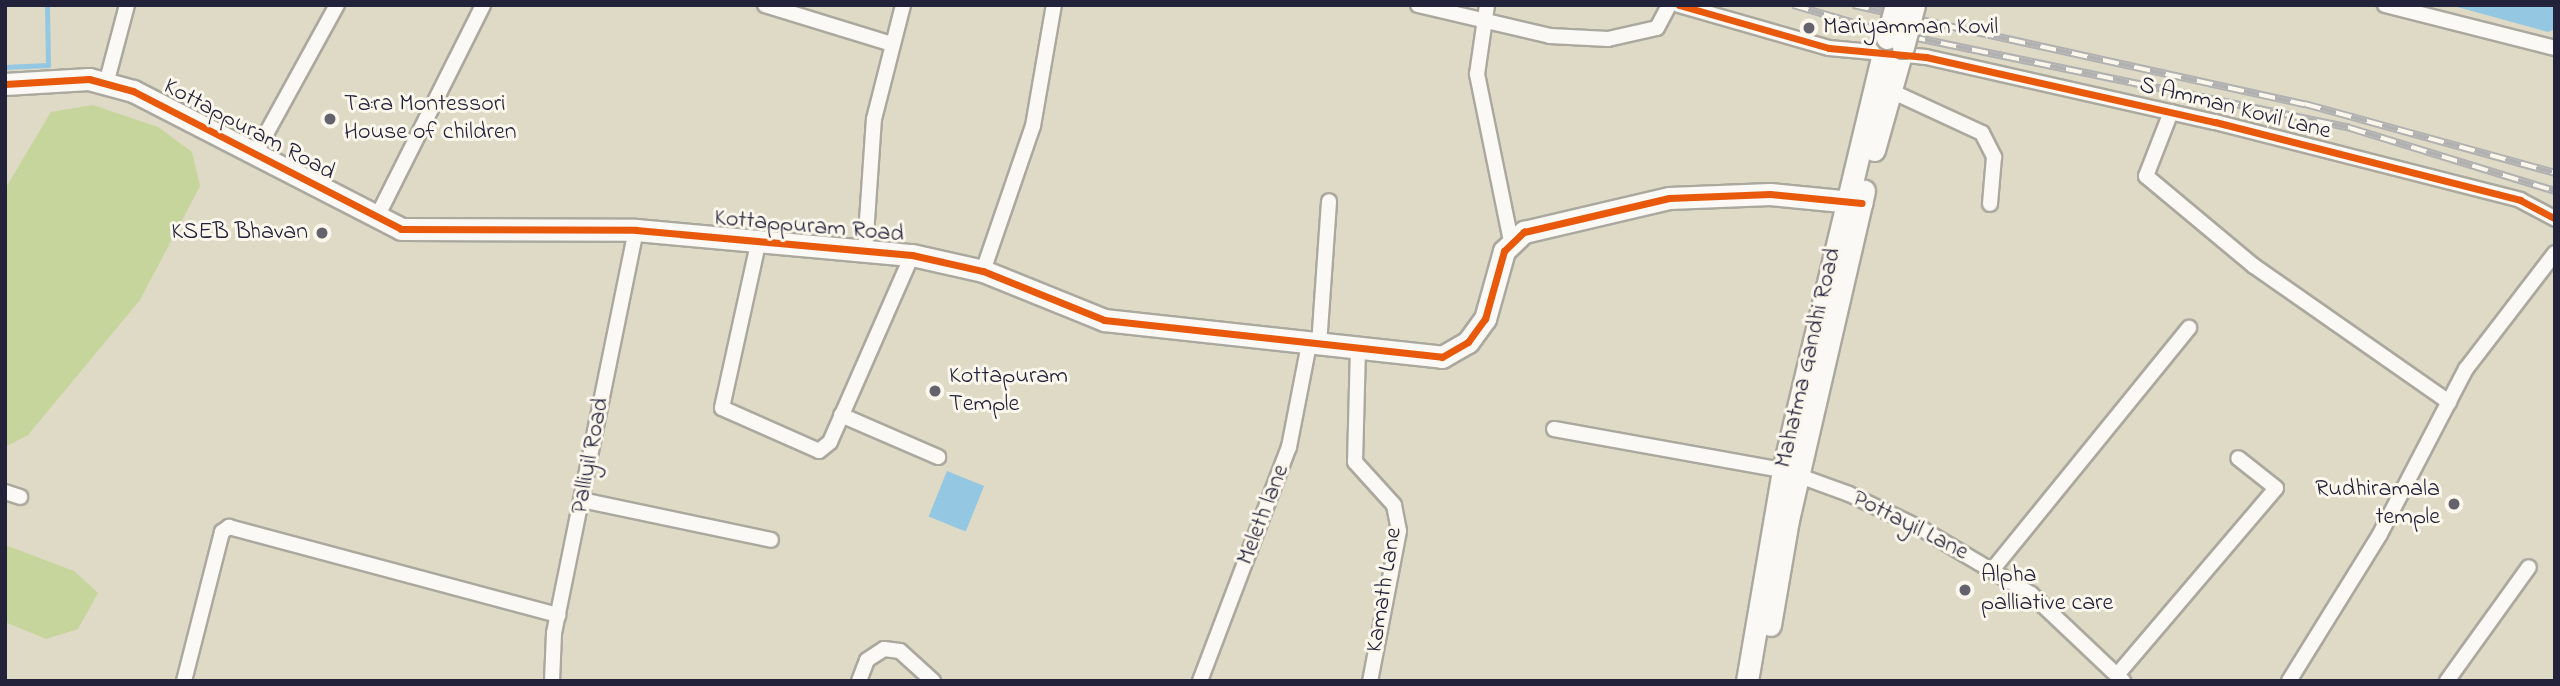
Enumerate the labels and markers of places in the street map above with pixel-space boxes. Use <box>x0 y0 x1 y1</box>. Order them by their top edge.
place label: Mariyamman Kovil <box>1823 14 1998 42</box>
marker: Mariyamman Kovil <box>1801 20 1817 36</box>
place label: Ta:ra Montessori House of children <box>344 91 517 147</box>
marker: Ta:ra Montessori House of children <box>322 111 338 127</box>
place label: KSEB Bhavan <box>171 219 308 247</box>
marker: KSEB Bhavan <box>314 225 330 241</box>
place label: Kottapuram Temple <box>949 363 1068 419</box>
marker: Kottapuram Temple <box>927 383 943 399</box>
place label: Rudhiramala temple <box>2315 476 2440 532</box>
marker: Rudhiramala temple <box>2446 496 2462 512</box>
place label: Alpha palliative care <box>1981 562 2113 618</box>
marker: Alpha palliative care <box>1955 580 1975 600</box>

